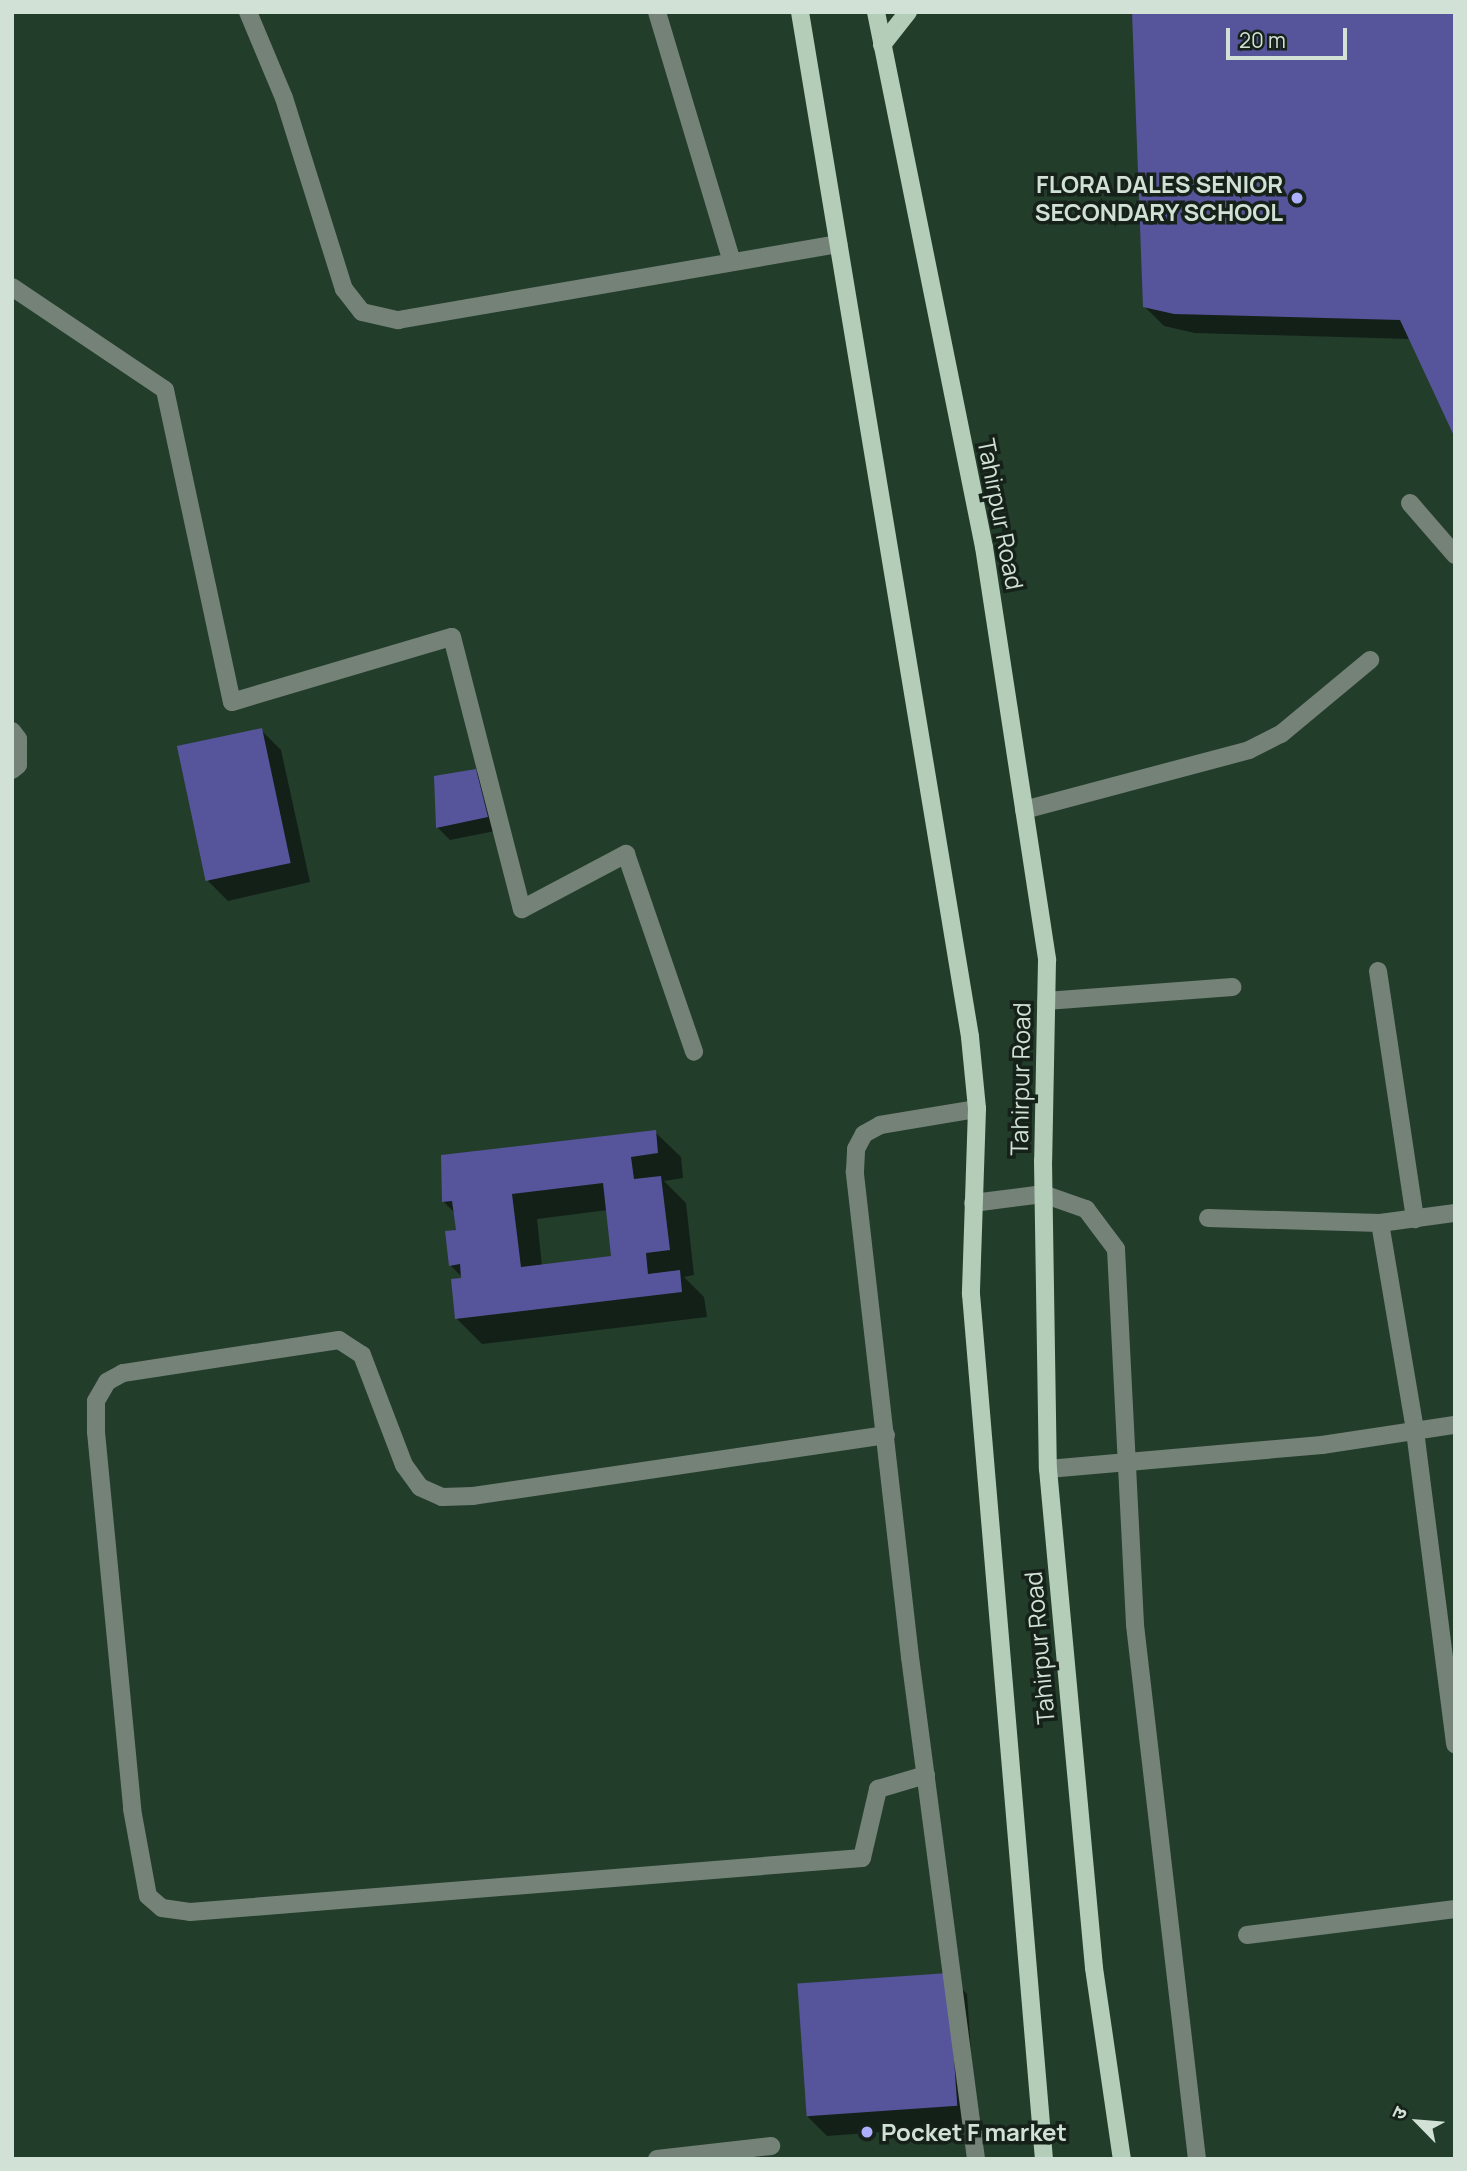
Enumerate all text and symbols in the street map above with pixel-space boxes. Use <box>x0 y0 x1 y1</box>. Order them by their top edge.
scale bar <box>1229 14 1350 58</box>
text: 20 m <box>1239 26 1286 54</box>
place label: FLORA DALES SENIOR SECONDARY SCHOOL <box>1034 170 1283 226</box>
marker: FLORA DALES SENIOR SECONDARY SCHOOL <box>1289 190 1305 206</box>
street label: Tahirpur Road <box>972 436 1030 592</box>
street label: Tahirpur Road <box>1004 1002 1036 1156</box>
street label: Tahirpur Road <box>1018 1570 1060 1726</box>
north arrow <box>1383 2087 1453 2157</box>
text: उ <box>1385 2103 1413 2124</box>
place label: Pocket F market <box>881 2118 1067 2146</box>
marker: Pocket F market <box>859 2124 875 2140</box>

